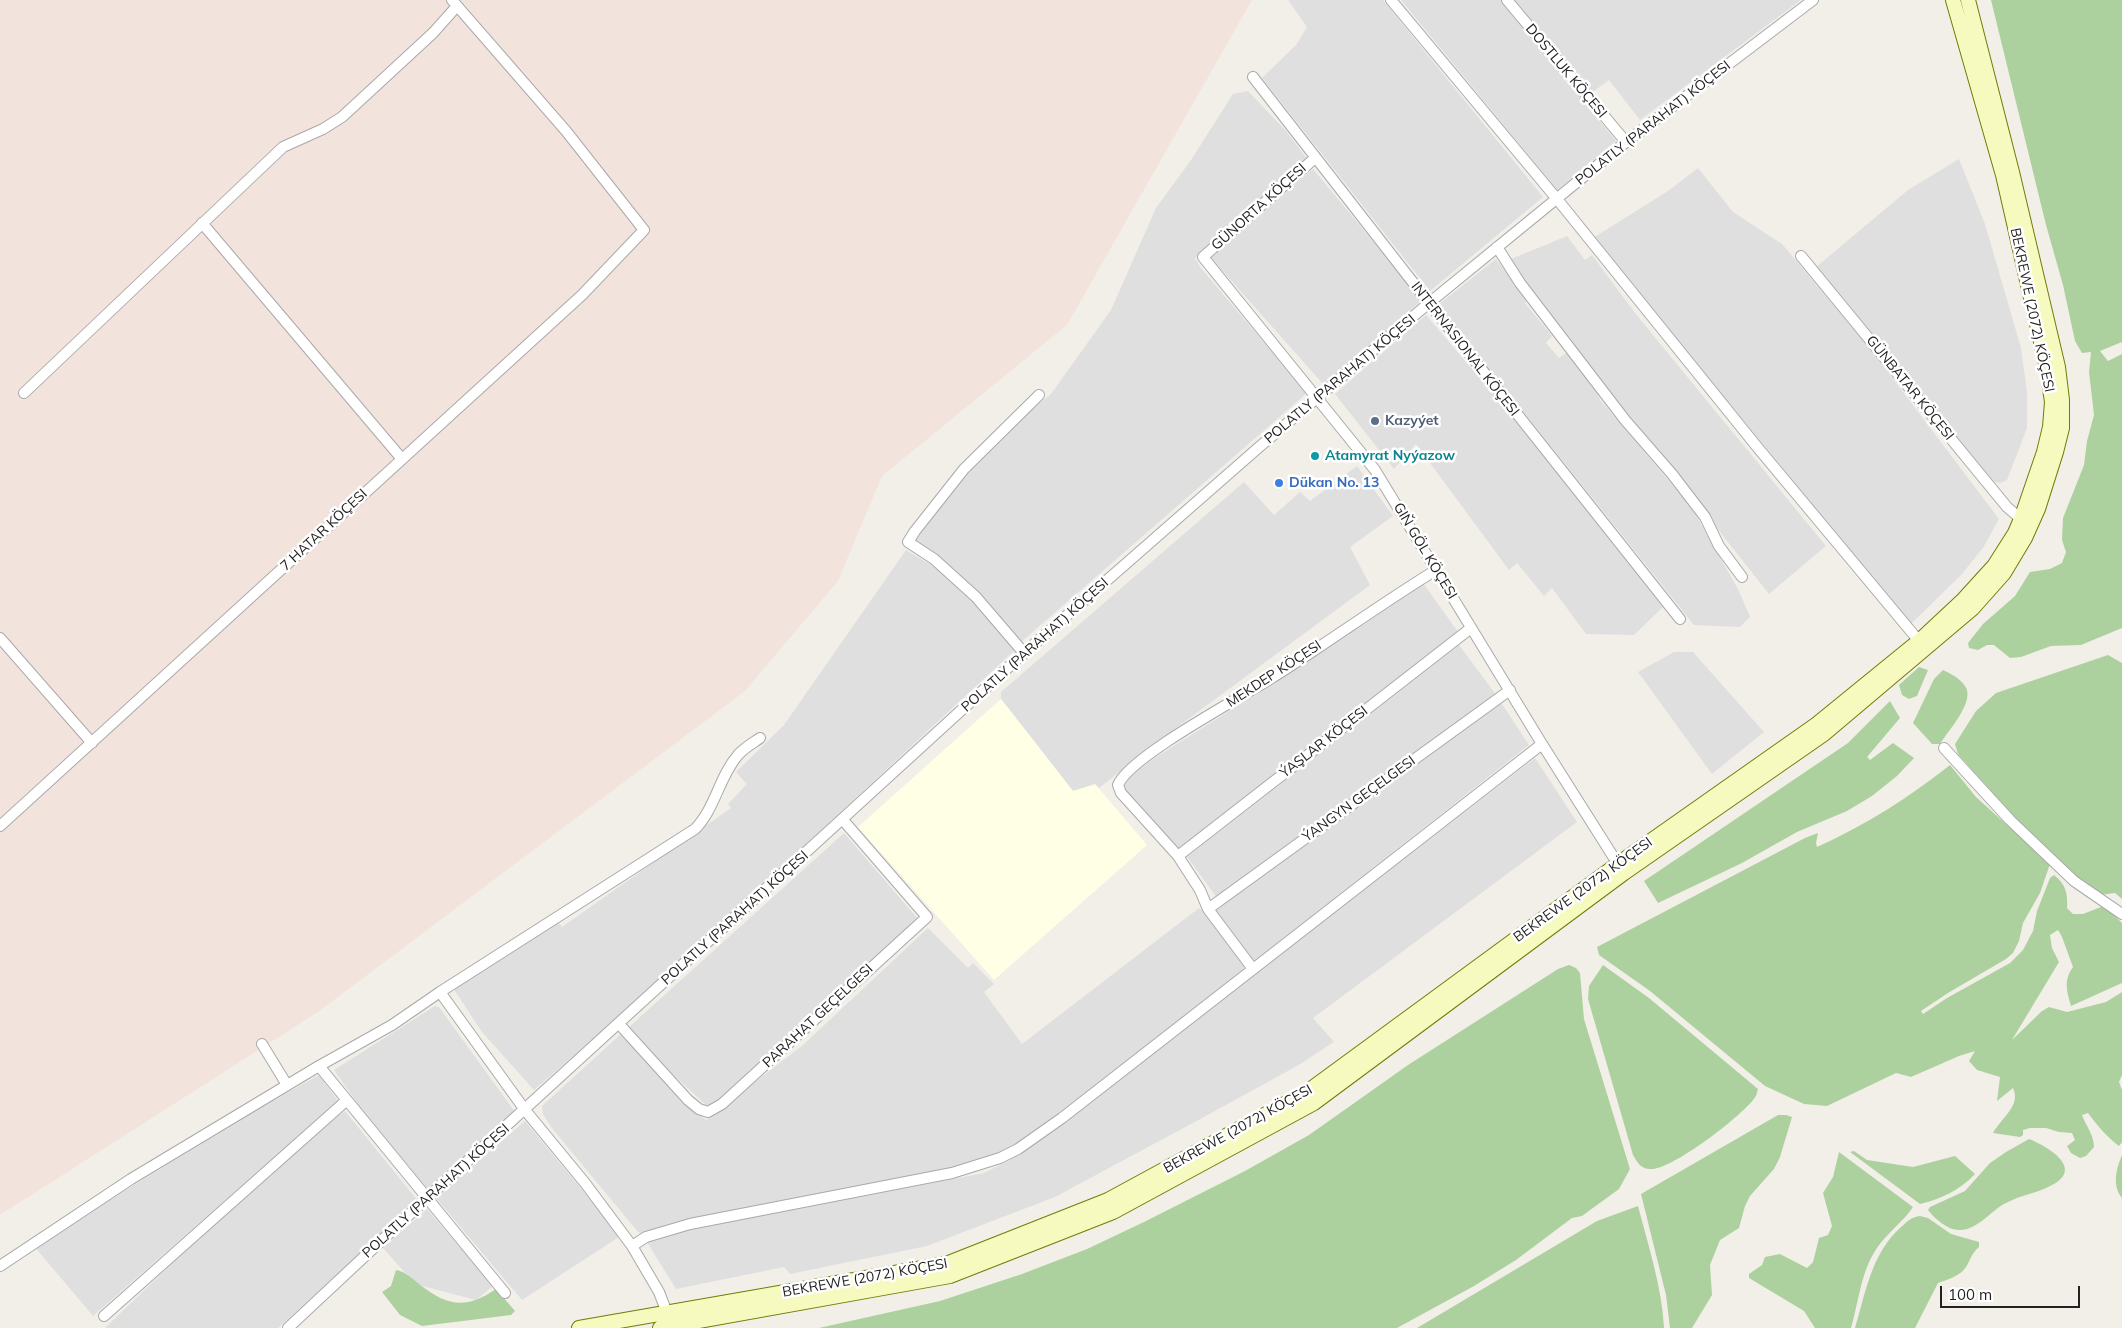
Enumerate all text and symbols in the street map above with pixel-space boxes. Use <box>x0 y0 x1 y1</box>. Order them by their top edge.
street label: DOSTLUK KÖÇESI <box>1522 21 1610 121</box>
street label: POLATLY (PARAHAT) KÖÇESI <box>1572 57 1734 189</box>
street label: GÜNORTA KÖÇESI <box>1208 160 1310 254</box>
street label: BEKREWE (2072) KÖÇESI <box>2006 226 2058 394</box>
street label: INTERNASIONAL KÖÇESI <box>1407 279 1523 419</box>
street label: POLATLY (PARAHAT) KÖÇESI <box>1261 311 1419 447</box>
street label: GÜNBATAR KÖÇESI <box>1863 332 1957 444</box>
place label: Kazyýet <box>1385 413 1439 429</box>
marker: Kazyýet <box>1369 415 1381 427</box>
place label: Atamyrat Nyýazow <box>1325 448 1455 464</box>
marker: Atamyrat Nyýazow <box>1309 450 1321 462</box>
place label: Dükan No. 13 <box>1289 475 1379 491</box>
marker: Dükan No. 13 <box>1273 477 1285 489</box>
street label: 7 HATAR KÖÇESI <box>277 486 371 574</box>
street label: GIŇ GÖL KÖÇESI <box>1390 500 1460 602</box>
street label: POLATLY (PARAHAT) KÖÇESI <box>958 575 1112 715</box>
street label: MEKDEP KÖÇESI <box>1223 637 1325 711</box>
street label: ÝAŞLAR KÖÇESI <box>1277 703 1371 781</box>
street label: ÝANGYN GEÇELGESI <box>1299 752 1419 846</box>
street label: BEKREWE (2072) KÖÇESI <box>1510 834 1656 946</box>
street label: POLATLY (PARAHAT) KÖÇESI <box>658 848 812 988</box>
street label: PARAHAT GEÇELGESI <box>760 961 876 1071</box>
street label: BEKREWE (2072) KÖÇESI <box>1161 1081 1315 1177</box>
street label: POLATLY (PARAHAT) KÖÇESI <box>359 1121 513 1261</box>
street label: BEKREWE (2072) KÖÇESI <box>781 1255 949 1301</box>
scale bar <box>1942 1276 2082 1308</box>
text: 100 m <box>1948 1285 1992 1304</box>

